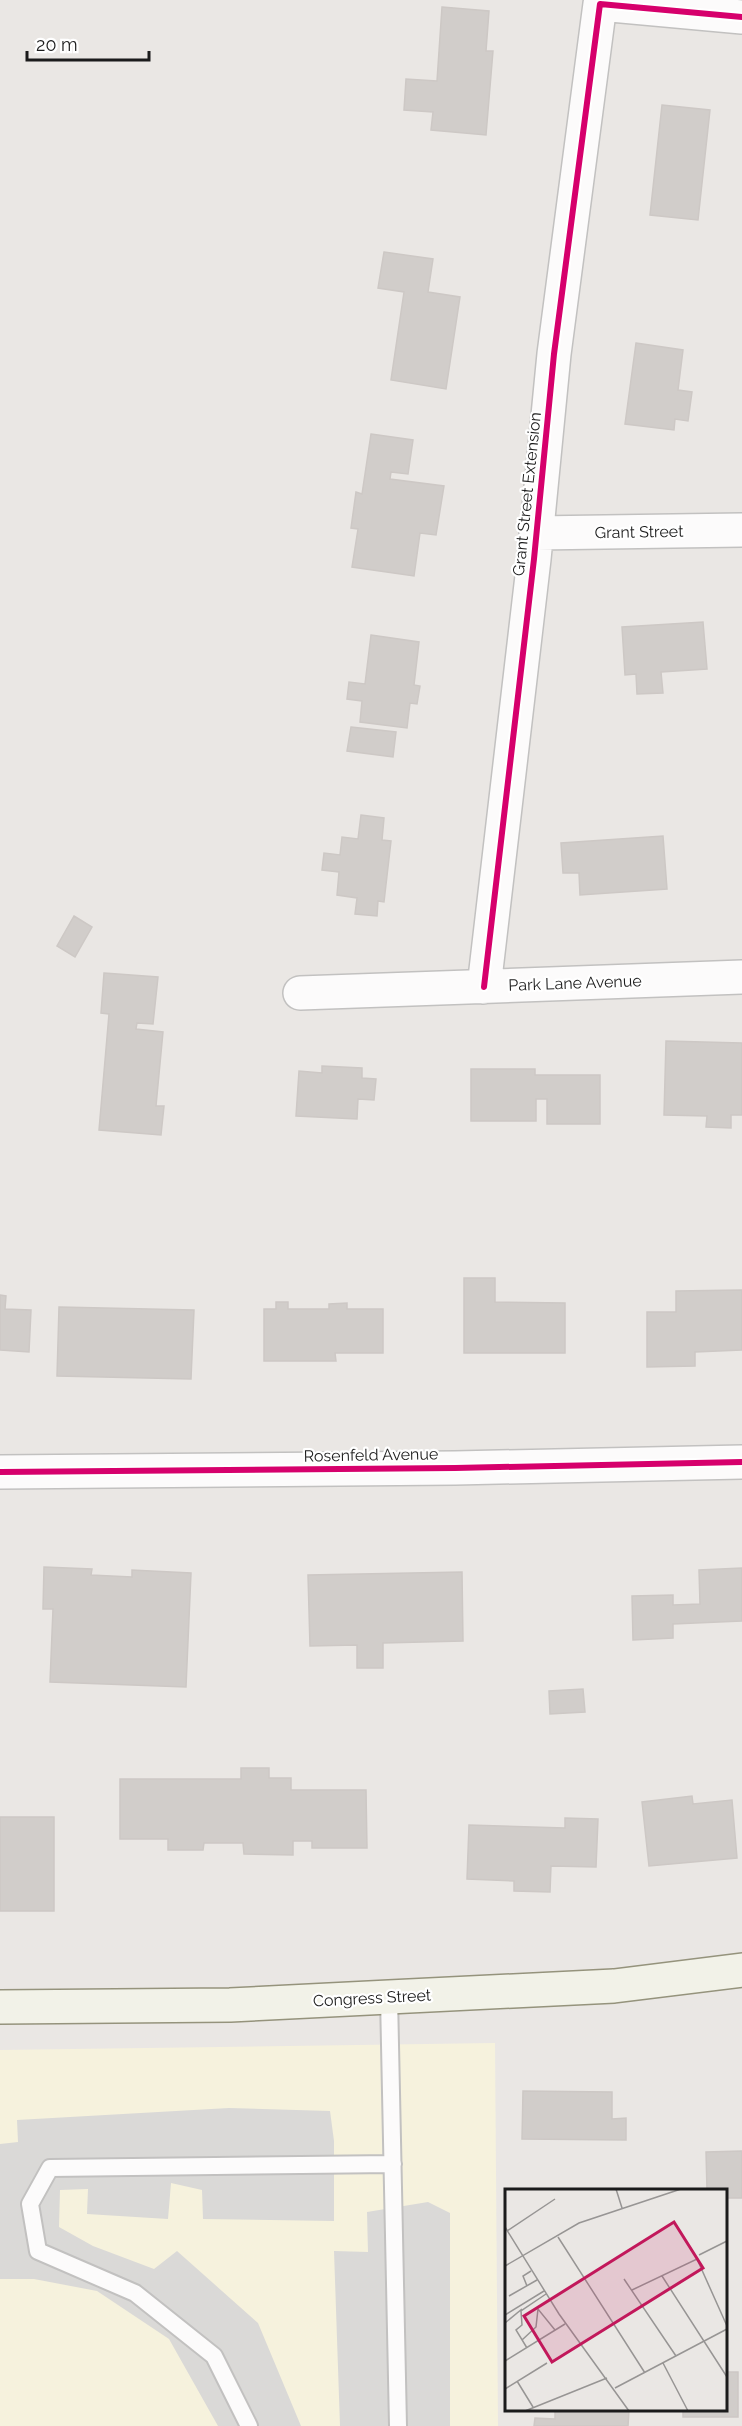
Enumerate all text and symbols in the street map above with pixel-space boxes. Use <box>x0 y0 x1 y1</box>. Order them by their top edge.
scale bar <box>27 24 148 62</box>
text: 20 m <box>36 34 78 55</box>
street label: Grant Street Extension <box>509 411 545 577</box>
street label: Grant Street <box>594 522 684 542</box>
street label: Park Lane Avenue <box>508 971 642 995</box>
street label: Rosenfeld Avenue <box>304 1444 438 1466</box>
street label: Congress Street <box>312 1985 432 2011</box>
inset map <box>505 2189 727 2411</box>

